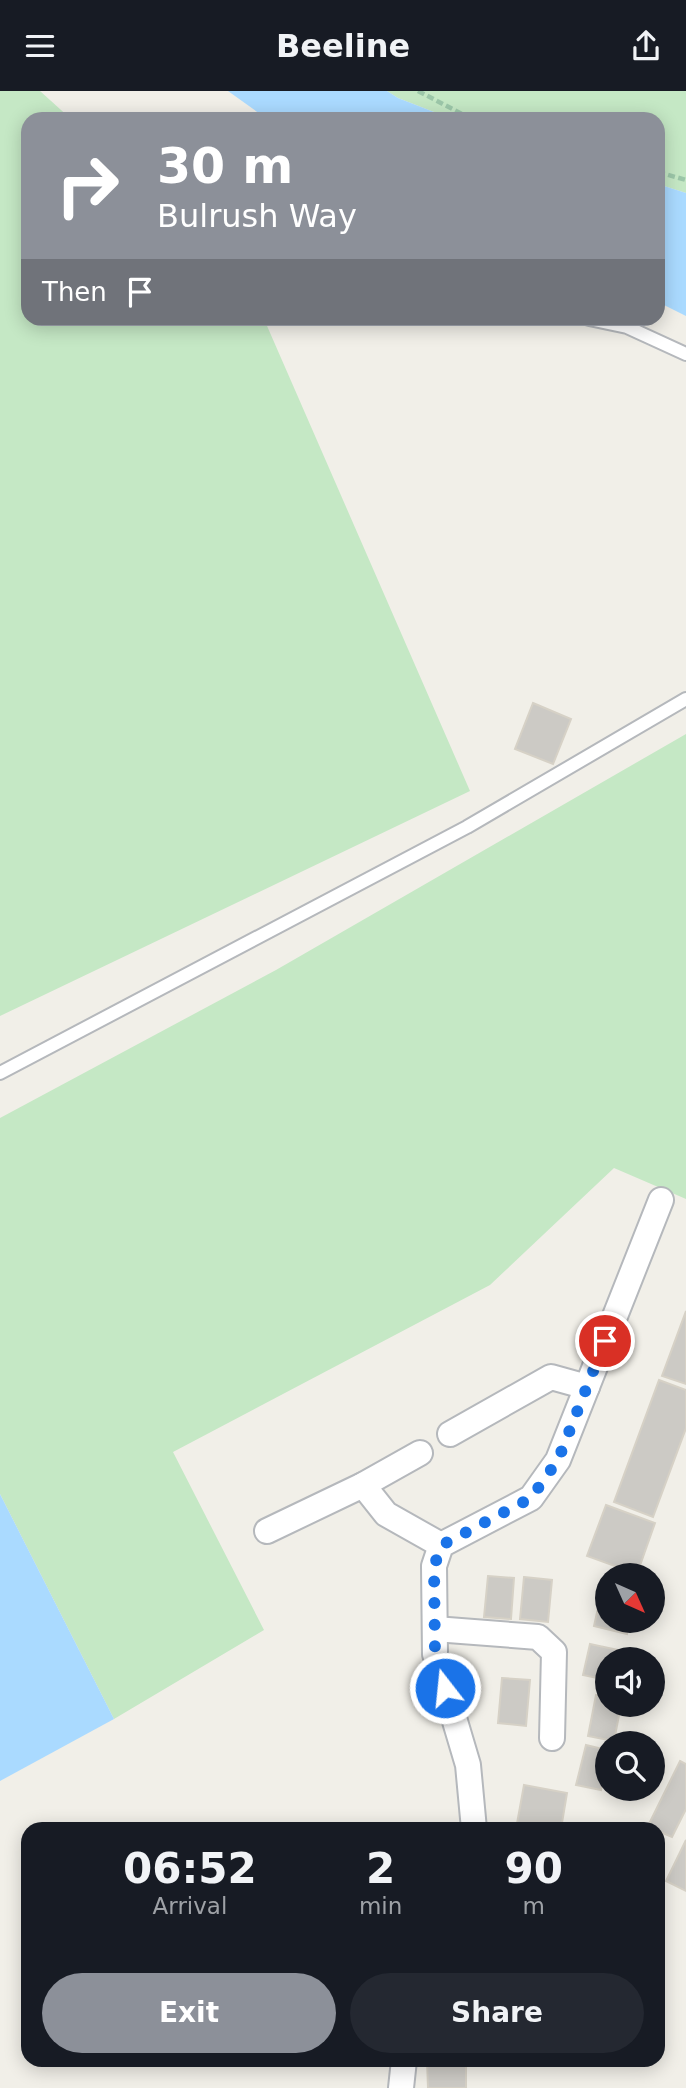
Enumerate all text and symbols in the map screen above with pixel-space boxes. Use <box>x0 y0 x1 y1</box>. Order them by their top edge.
icon: menu <box>21 27 59 65</box>
text: Beeline <box>276 27 410 65</box>
icon: share <box>627 27 665 65</box>
text: 30 m <box>157 138 293 195</box>
icon: right <box>42 140 133 231</box>
text: Bulrush Way <box>157 197 357 235</box>
icon: arrive <box>121 273 159 311</box>
text: Then <box>42 277 107 307</box>
pin <box>575 1311 635 1371</box>
icon: arrive <box>586 1322 624 1360</box>
north arrow <box>595 1563 665 1633</box>
map controls <box>595 1563 665 1801</box>
button: sound <box>595 1647 665 1717</box>
position arrow <box>408 1651 482 1725</box>
button: search <box>595 1731 665 1801</box>
text: 06:52 <box>123 1844 257 1893</box>
text: 2 <box>366 1844 395 1893</box>
text: 90 <box>504 1844 563 1893</box>
text: Arrival <box>153 1893 227 1919</box>
text: min <box>359 1893 402 1919</box>
text: m <box>522 1893 545 1919</box>
button: Exit <box>42 1973 336 2053</box>
button: Share <box>350 1973 644 2053</box>

